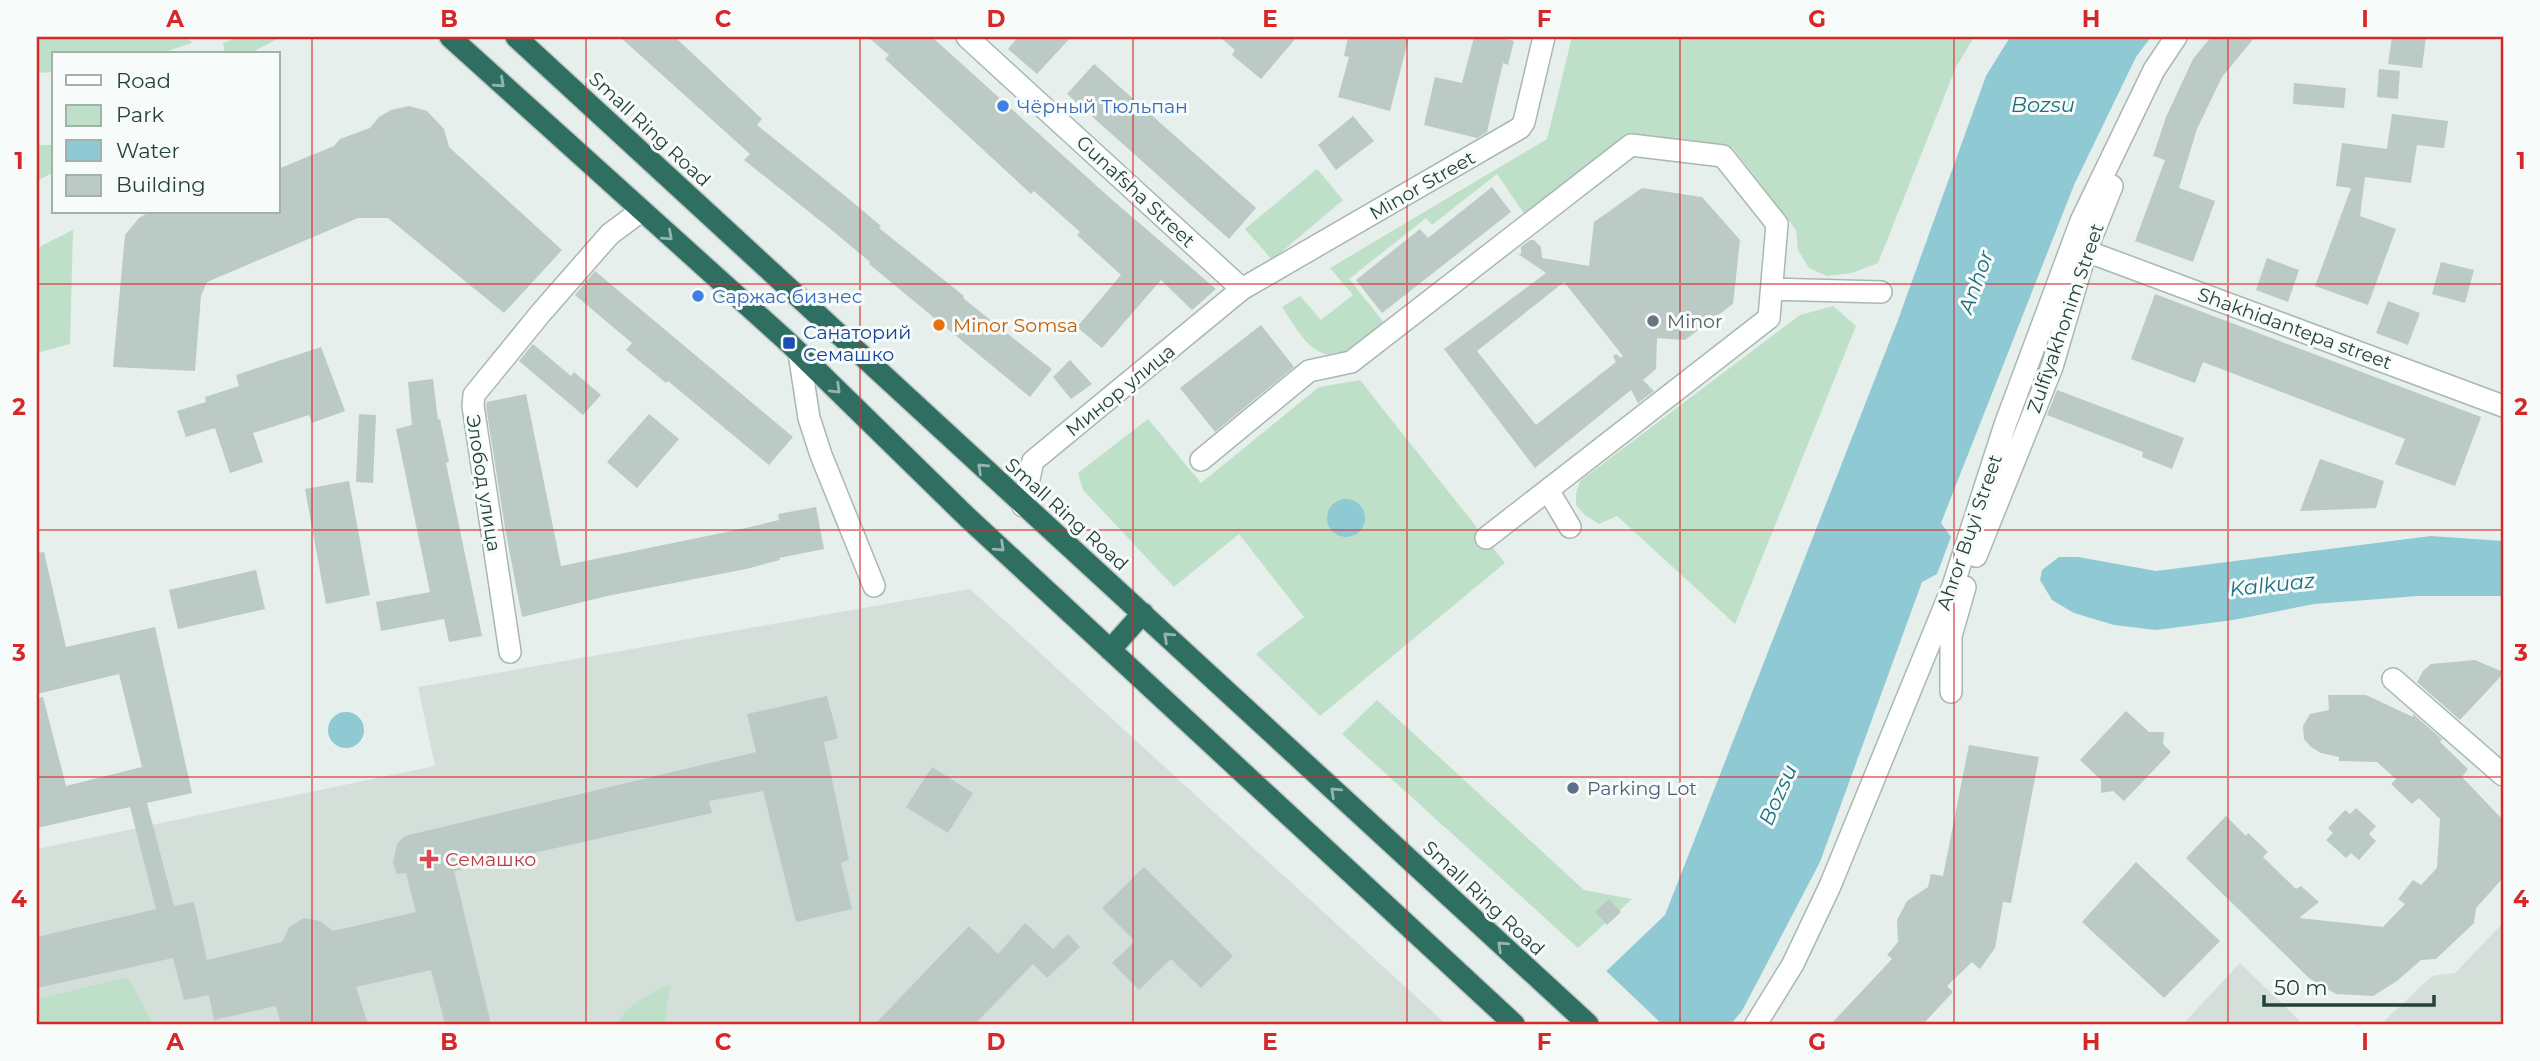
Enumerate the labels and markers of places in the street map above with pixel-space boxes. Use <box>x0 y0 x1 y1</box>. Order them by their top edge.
place label: Чёрный Тюльпан <box>1017 95 1188 118</box>
marker: Чёрный Тюльпан <box>995 98 1011 114</box>
place label: Саржас бизнес <box>712 285 863 308</box>
marker: Саржас бизнес <box>690 288 706 304</box>
place label: Minor <box>1667 310 1723 333</box>
marker: Minor <box>1645 313 1661 329</box>
place label: Minor Somsa <box>953 314 1078 337</box>
marker: Minor Somsa <box>931 317 947 333</box>
place label: Санаторий Семашко <box>803 321 911 366</box>
marker: Санаторий Семашко <box>781 335 797 351</box>
place label: Parking Lot <box>1587 777 1697 800</box>
marker: Parking Lot <box>1565 780 1581 796</box>
place label: Семашко <box>445 848 536 871</box>
marker: Семашко <box>419 849 439 869</box>

